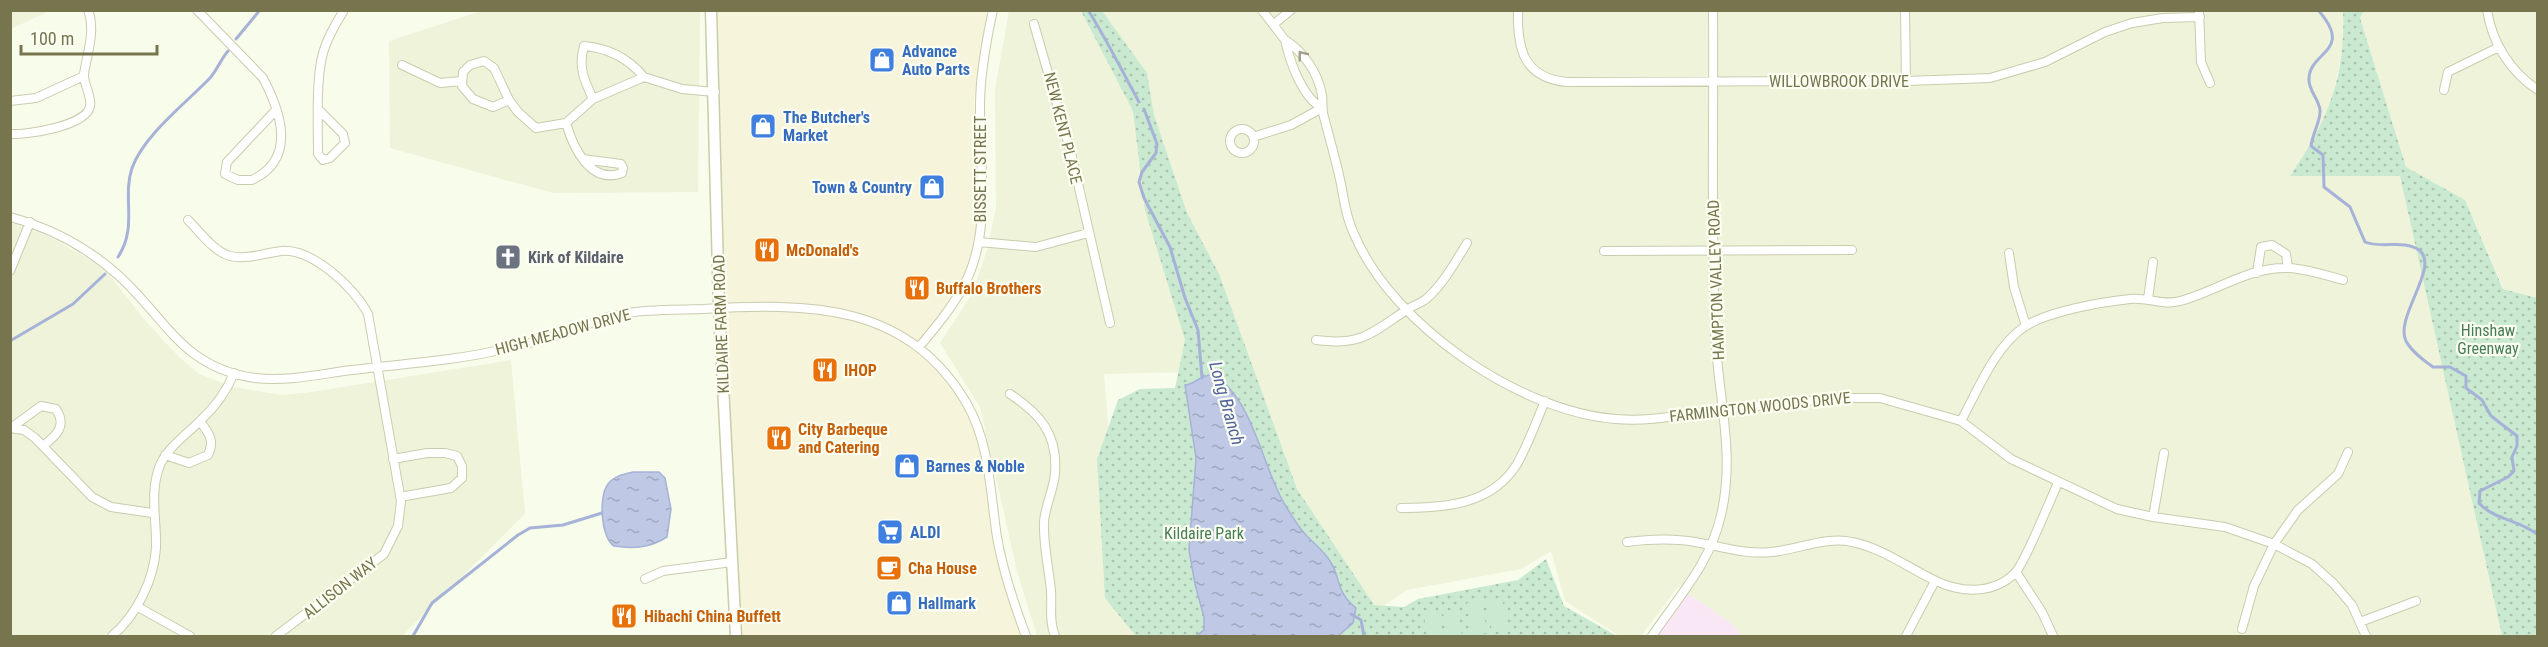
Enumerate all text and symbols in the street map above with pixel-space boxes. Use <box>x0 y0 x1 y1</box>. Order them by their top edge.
scale bar <box>21 18 158 56</box>
text: 100 m <box>30 28 74 49</box>
place label: Advance Auto Parts <box>902 42 970 79</box>
shop icon: Advance Auto Parts <box>867 45 897 75</box>
one-way arrow <box>1298 51 1309 62</box>
street label: NEW KENT PLACE <box>1040 70 1086 186</box>
street label: WILLOWBROOK DRIVE <box>1769 72 1909 91</box>
place label: The Butcher's Market <box>783 108 870 145</box>
shop icon: The Butcher's Market <box>748 111 778 141</box>
street label: BISSETT STREET <box>971 115 990 223</box>
shop icon: Town & Country <box>917 172 947 202</box>
place label: Town & Country <box>812 178 912 197</box>
street label: HAMPTON VALLEY ROAD <box>1704 199 1728 361</box>
restaurant icon: McDonald's <box>752 235 782 265</box>
place label: McDonald's <box>786 241 859 260</box>
church icon: Kirk of Kildaire <box>493 242 523 272</box>
place label: Kirk of Kildaire <box>528 248 624 267</box>
street label: KILDAIRE FARM ROAD <box>709 254 733 394</box>
restaurant icon: Buffalo Brothers <box>902 273 932 303</box>
place label: Buffalo Brothers <box>936 279 1042 298</box>
street label: HIGH MEADOW DRIVE <box>493 305 633 359</box>
park label: Hinshaw Greenway <box>2457 321 2519 358</box>
restaurant icon: IHOP <box>810 355 840 385</box>
water label: Long Branch <box>1205 359 1249 447</box>
place label: IHOP <box>844 361 877 380</box>
street label: FARMINGTON WOODS DRIVE <box>1669 388 1852 426</box>
place label: City Barbeque and Catering <box>798 420 888 457</box>
restaurant icon: City Barbeque and Catering <box>764 423 794 453</box>
shop icon: Barnes & Noble <box>892 451 922 481</box>
place label: Barnes & Noble <box>926 457 1025 476</box>
supermarket icon: ALDI <box>875 517 905 547</box>
place label: ALDI <box>910 523 941 542</box>
park label: Kildaire Park <box>1164 524 1245 543</box>
street label: ALLISON WAY <box>299 553 381 623</box>
cafe icon: Cha House <box>874 553 904 583</box>
place label: Cha House <box>908 559 977 578</box>
shop icon: Hallmark <box>884 588 914 618</box>
place label: Hallmark <box>918 594 976 613</box>
restaurant icon: Hibachi China Buffett <box>609 601 639 631</box>
place label: Hibachi China Buffett <box>644 607 781 626</box>

